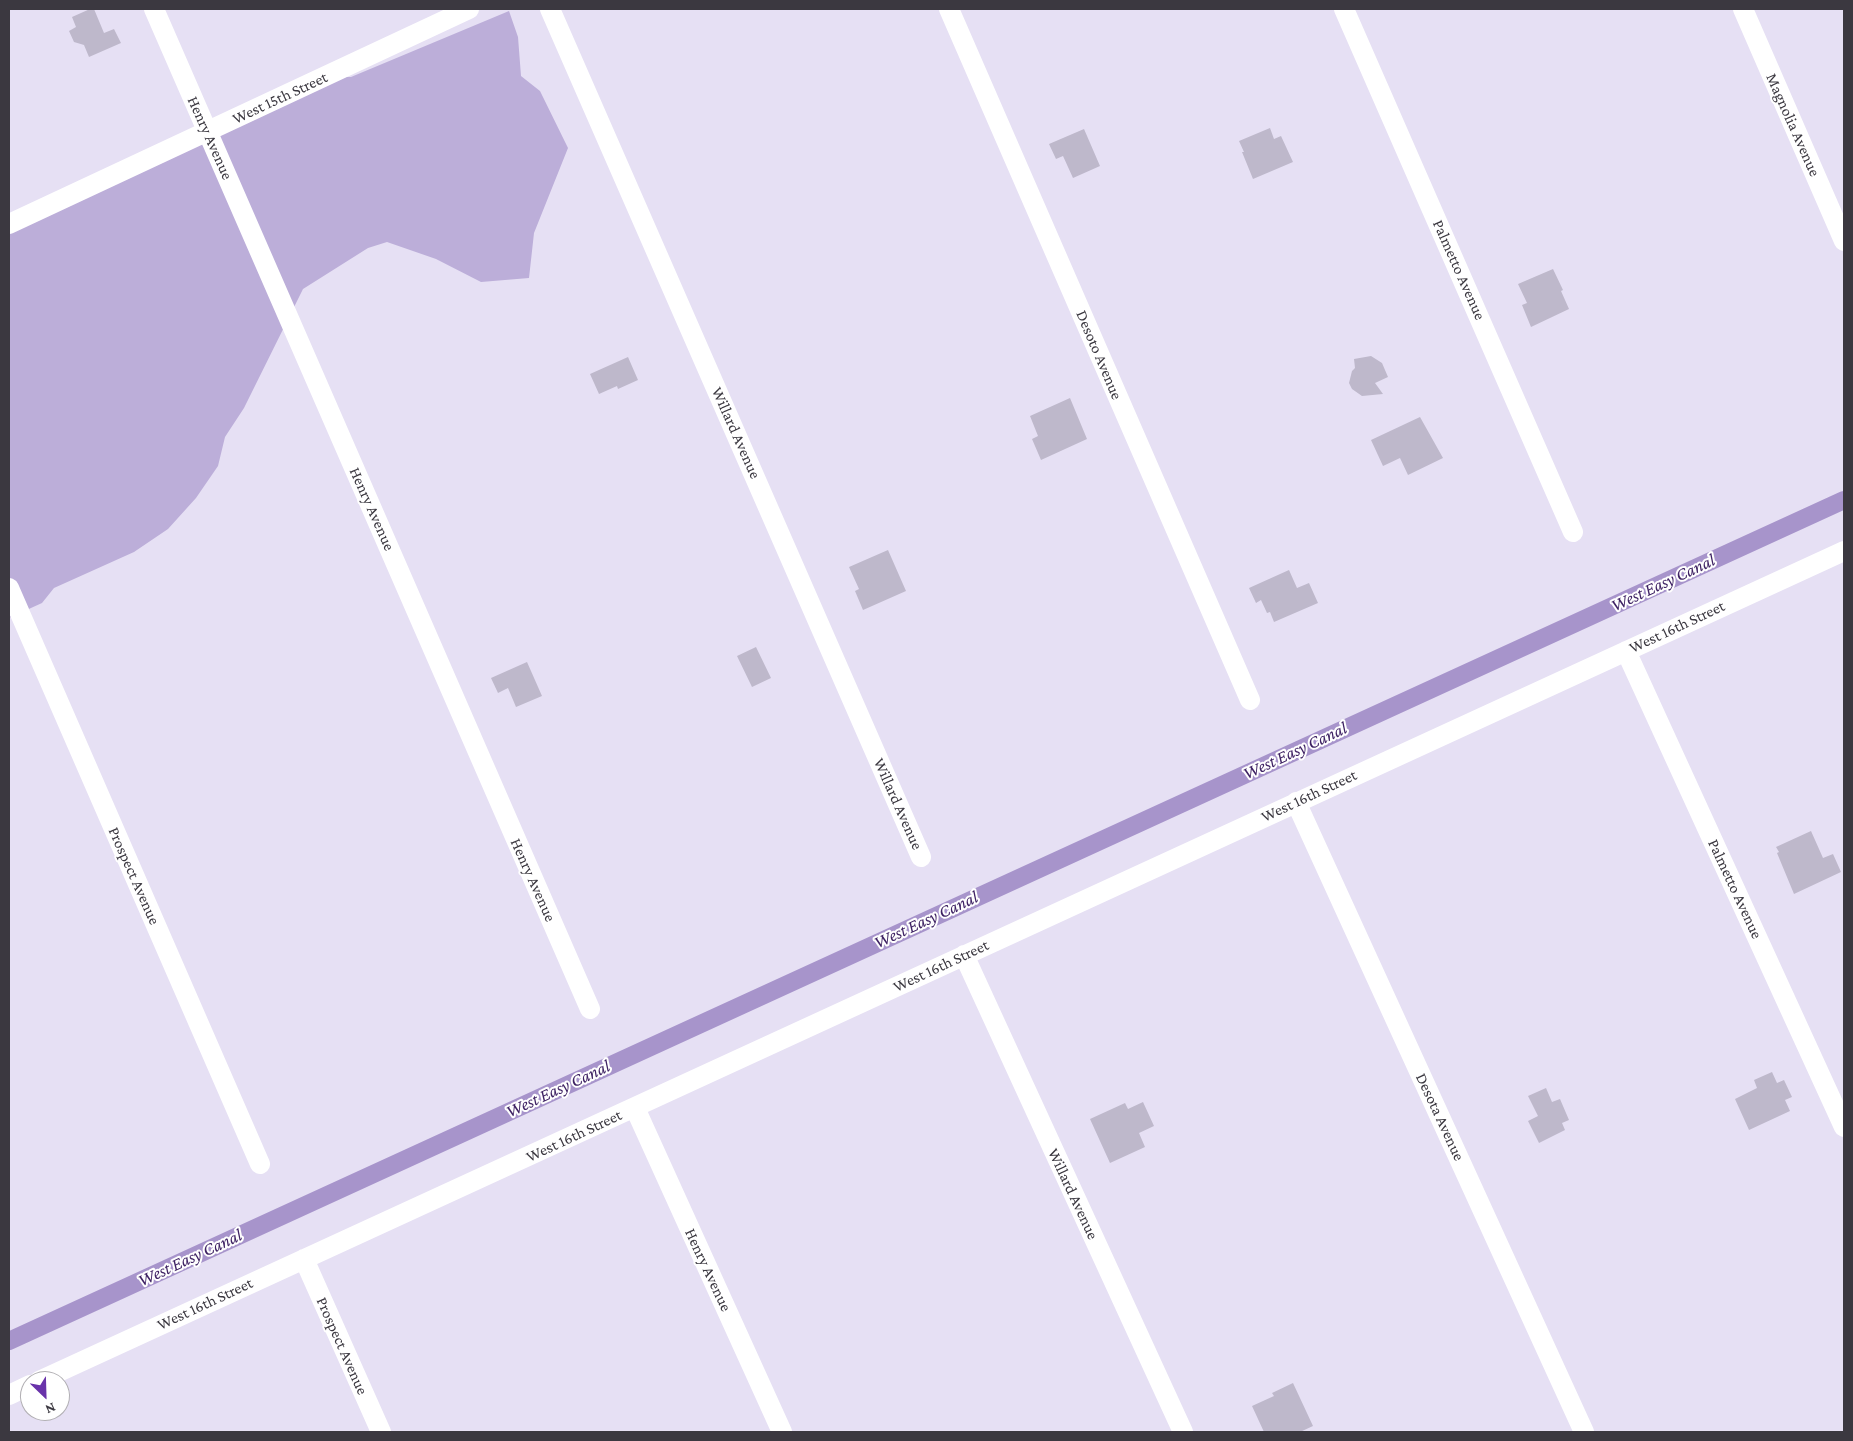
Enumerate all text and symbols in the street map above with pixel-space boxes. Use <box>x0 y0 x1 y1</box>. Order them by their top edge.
street label: West 15th Street <box>229 68 331 128</box>
street label: Magnolia Avenue <box>1762 70 1824 180</box>
street label: Henry Avenue <box>183 93 237 183</box>
street label: Palmetto Avenue <box>1428 217 1490 323</box>
street label: Desoto Avenue <box>1072 307 1126 403</box>
street label: Willard Avenue <box>707 384 765 482</box>
street label: Henry Avenue <box>345 464 399 554</box>
water label: West Easy Canal <box>1608 549 1718 617</box>
street label: West 16th Street <box>1626 596 1728 658</box>
water label: West Easy Canal <box>1240 717 1350 785</box>
street label: Willard Avenue <box>869 755 927 853</box>
street label: West 16th Street <box>1258 765 1360 827</box>
street label: Prospect Avenue <box>104 824 164 928</box>
street label: Henry Avenue <box>506 835 560 925</box>
street label: Palmetto Avenue <box>1704 836 1766 942</box>
water label: West Easy Canal <box>871 886 981 954</box>
street label: West 16th Street <box>890 935 992 997</box>
water label: West Easy Canal <box>503 1055 613 1123</box>
street label: Desota Avenue <box>1411 1070 1469 1164</box>
street label: West 16th Street <box>523 1105 625 1167</box>
street label: Willard Avenue <box>1044 1145 1102 1243</box>
water label: West Easy Canal <box>135 1224 245 1292</box>
street label: Henry Avenue <box>680 1225 736 1315</box>
street label: West 16th Street <box>154 1273 256 1335</box>
street label: Prospect Avenue <box>312 1294 372 1398</box>
north arrow <box>20 1371 70 1421</box>
text: N <box>43 1400 58 1418</box>

